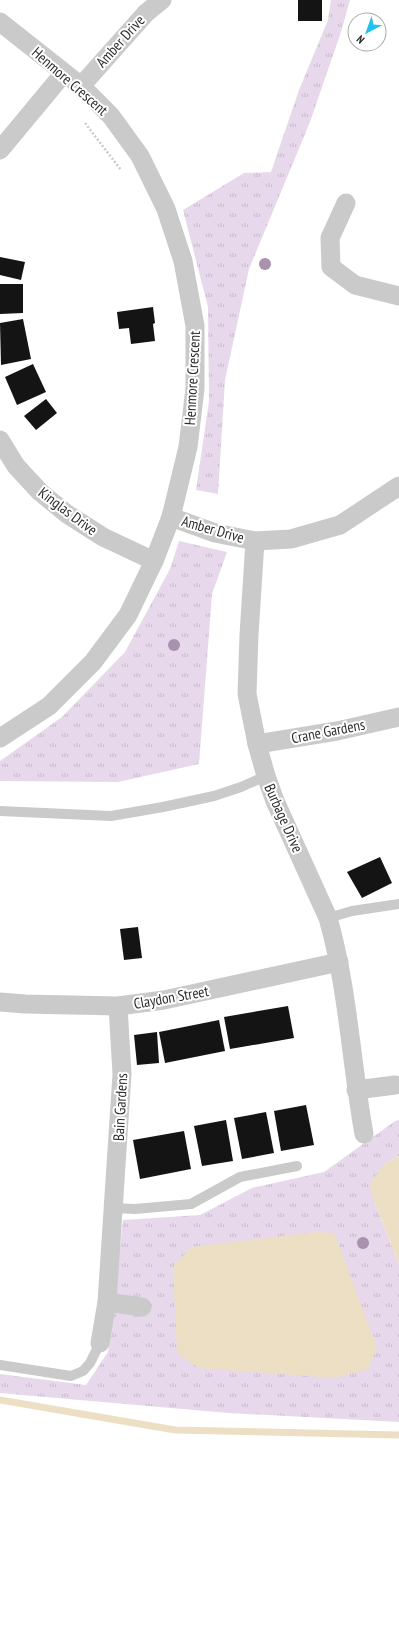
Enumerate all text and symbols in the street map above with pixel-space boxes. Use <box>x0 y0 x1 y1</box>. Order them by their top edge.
street label: Amber Drive <box>91 11 149 71</box>
north arrow <box>347 12 387 52</box>
text: N <box>354 32 367 47</box>
street label: Henmore Crescent <box>28 43 112 119</box>
street label: Henmore Crescent <box>180 330 204 426</box>
street label: Kinglas Drive <box>35 483 101 539</box>
street label: Amber Drive <box>180 511 246 547</box>
street label: Crane Gardens <box>290 715 366 747</box>
street label: Burbage Drive <box>260 781 308 855</box>
street label: Claydon Street <box>132 981 210 1013</box>
street label: Bain Gardens <box>109 1073 131 1141</box>

